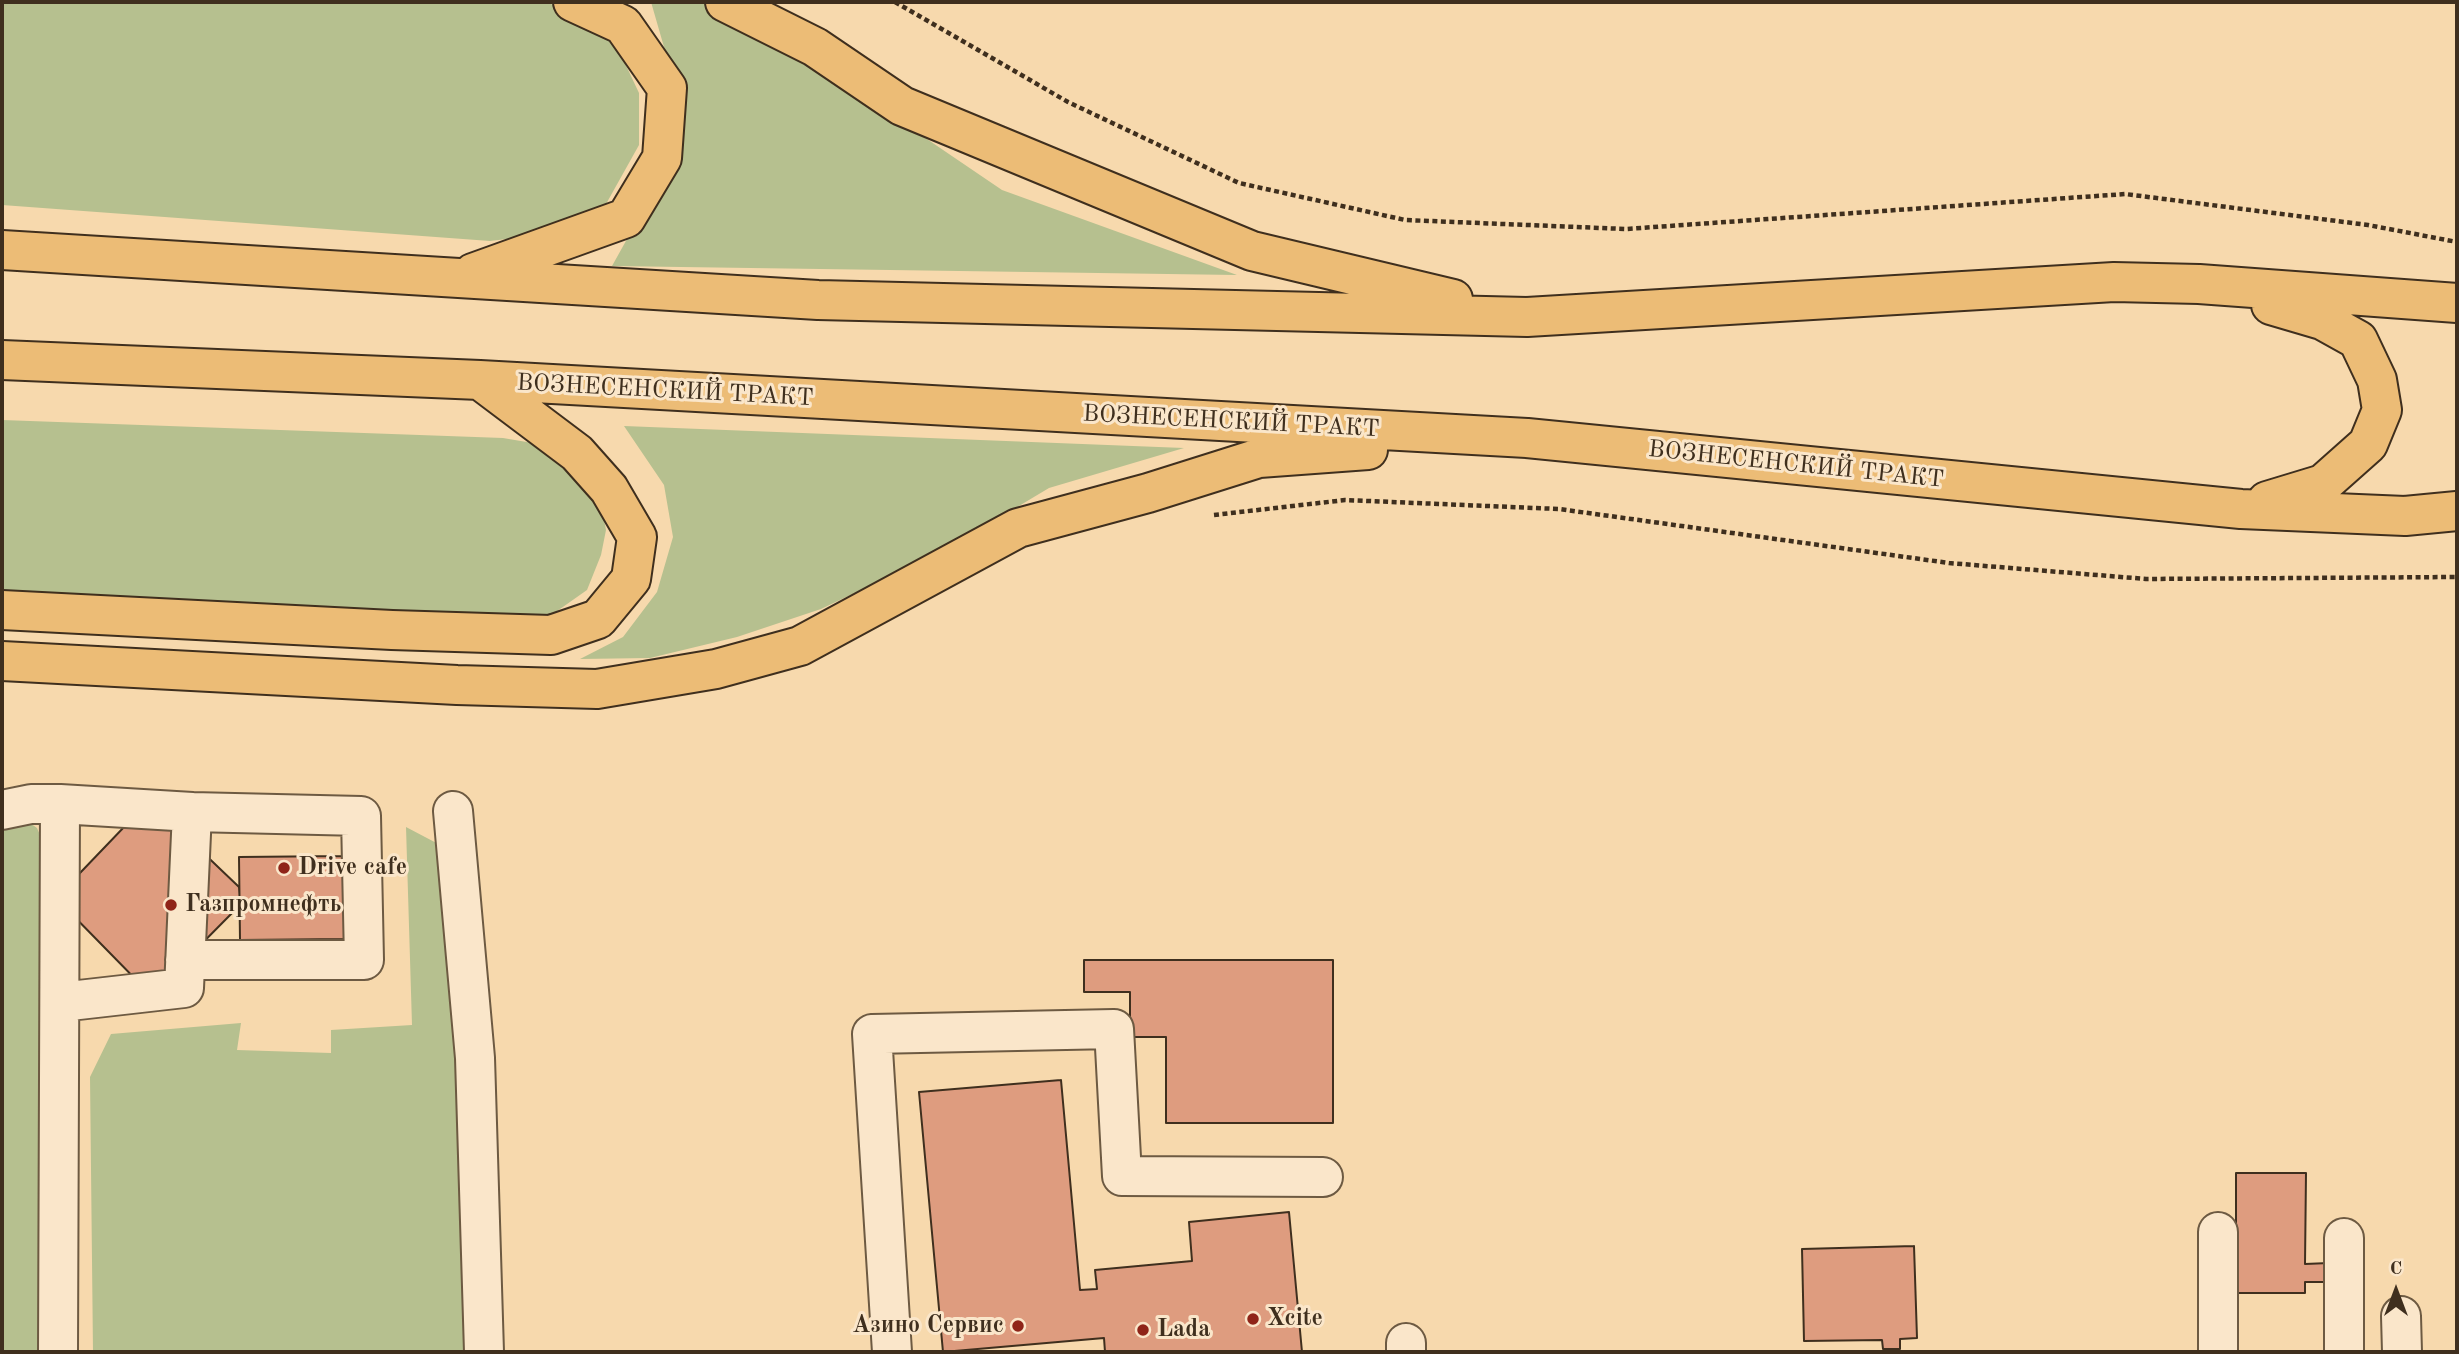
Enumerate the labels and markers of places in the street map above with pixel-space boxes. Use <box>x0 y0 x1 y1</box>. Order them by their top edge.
place label: Drive cafe <box>298 854 407 882</box>
marker: Drive cafe <box>276 860 292 876</box>
place label: Газпромнефть <box>185 891 341 919</box>
marker: Газпромнефть <box>163 897 179 913</box>
place label: Xcite <box>1267 1305 1323 1333</box>
marker: Xcite <box>1245 1311 1261 1327</box>
place label: Азино Сервис <box>852 1312 1004 1340</box>
place label: Lada <box>1157 1316 1210 1344</box>
marker: Азино Сервис <box>1010 1318 1026 1334</box>
marker: Lada <box>1135 1322 1151 1338</box>

